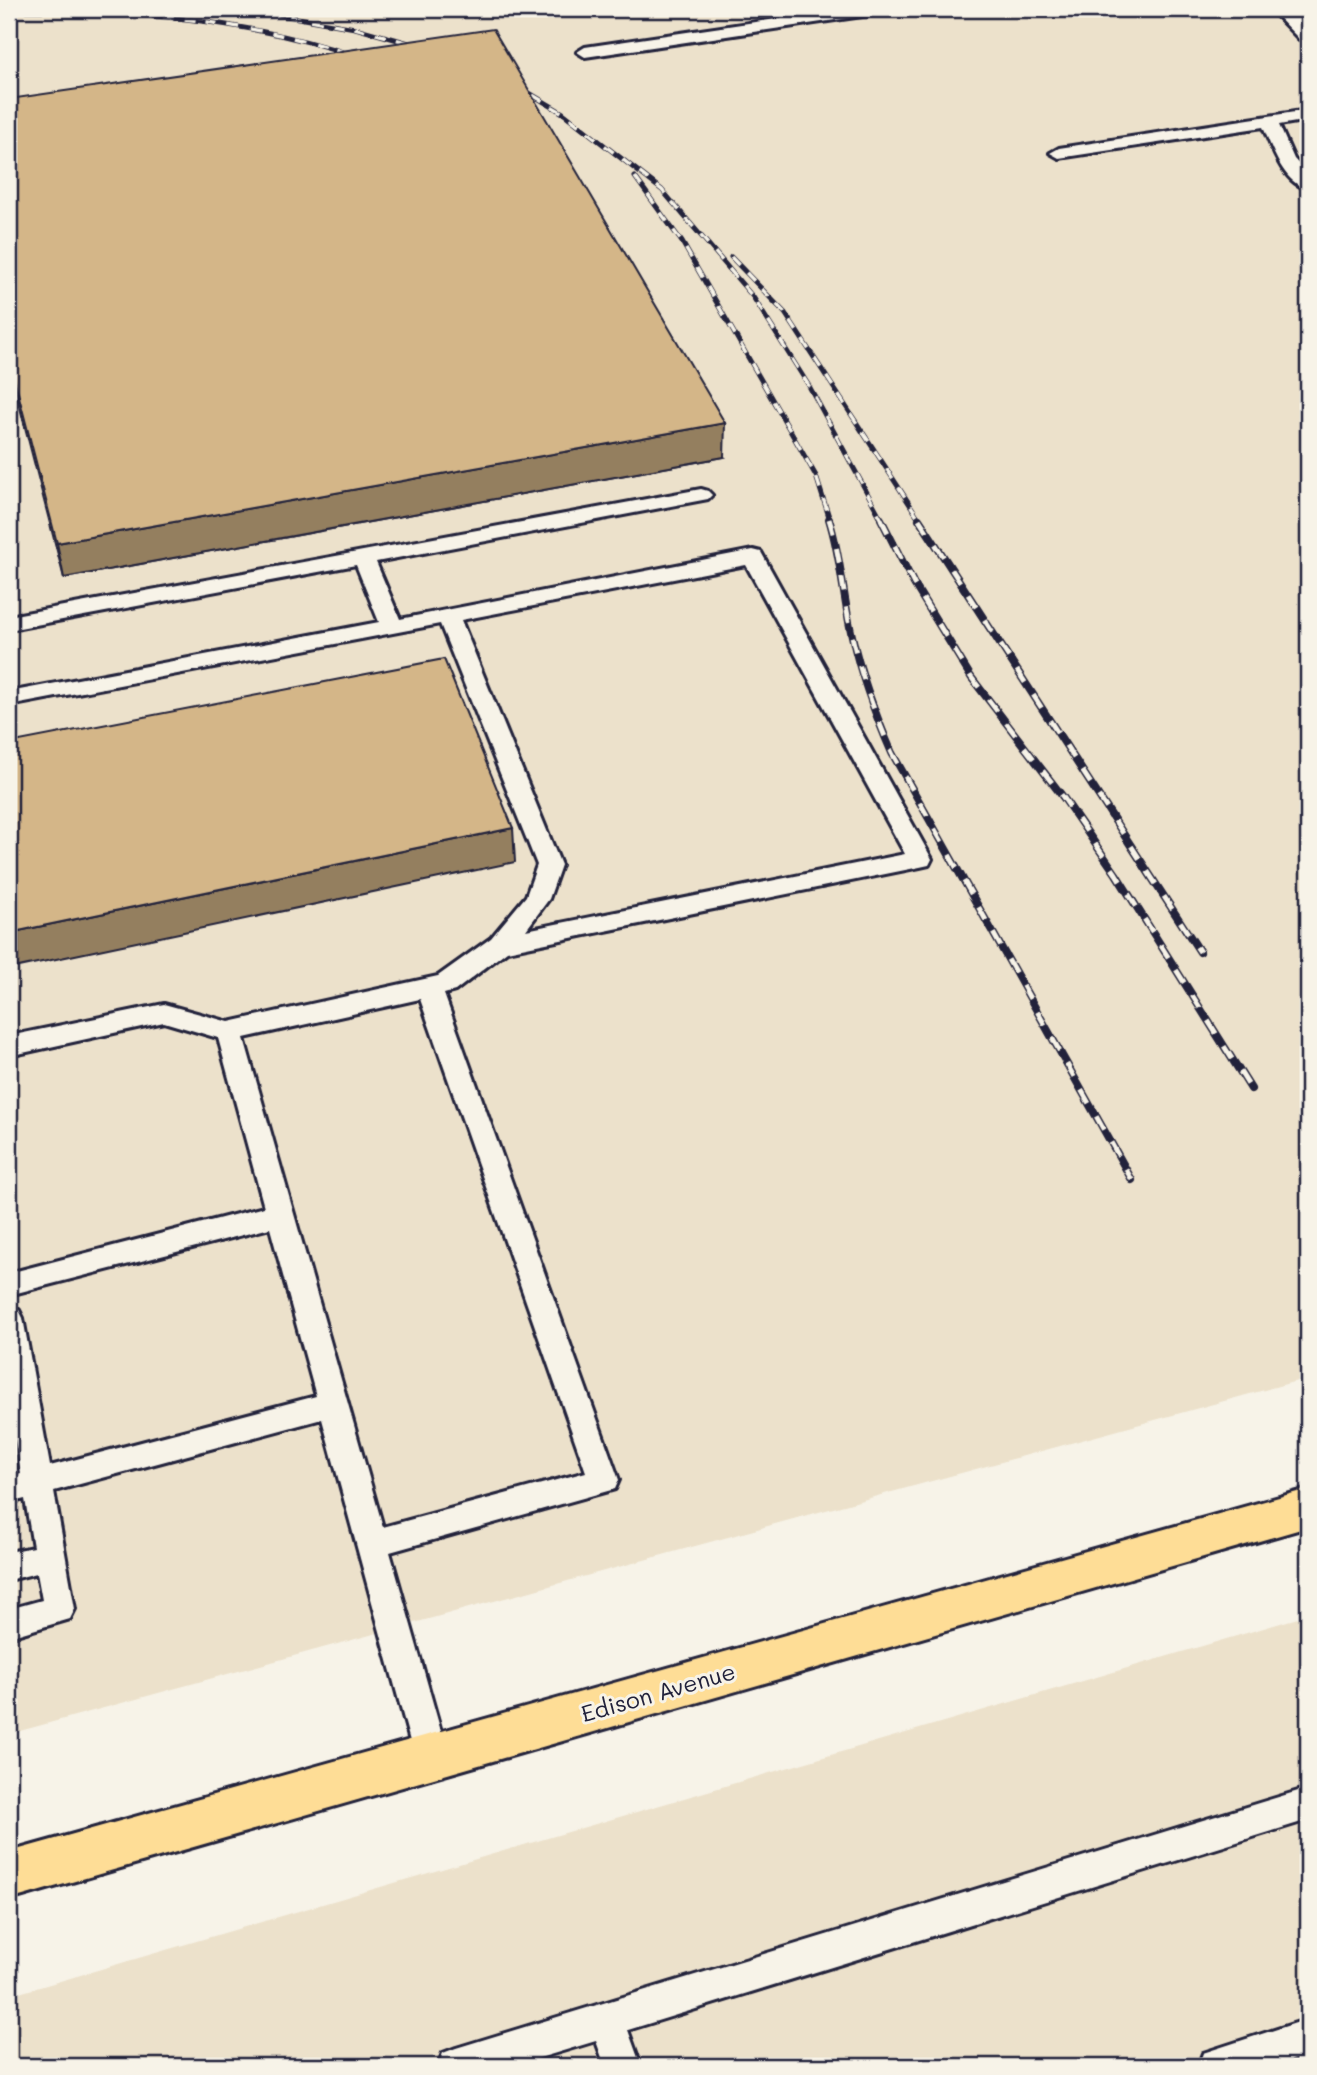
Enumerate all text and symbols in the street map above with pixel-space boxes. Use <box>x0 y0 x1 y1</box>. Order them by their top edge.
street label: Edison Avenue <box>577 1656 739 1728</box>

